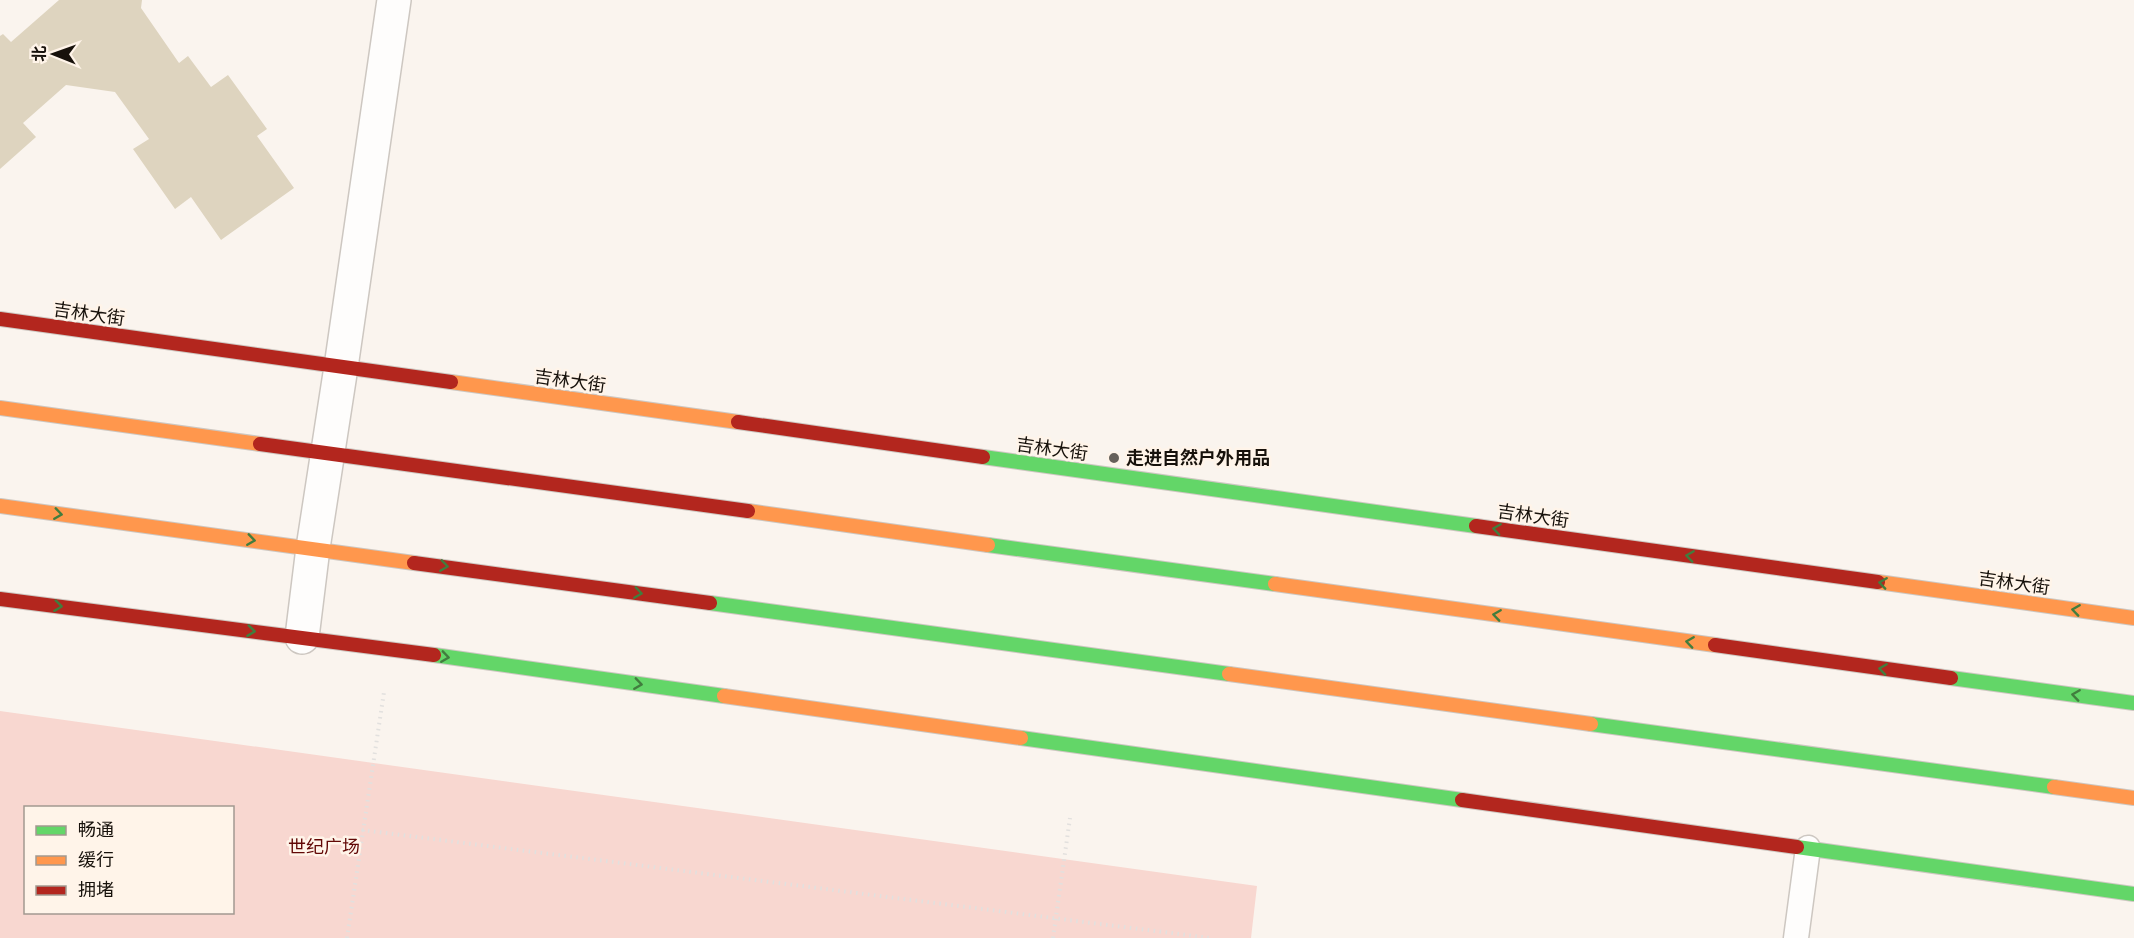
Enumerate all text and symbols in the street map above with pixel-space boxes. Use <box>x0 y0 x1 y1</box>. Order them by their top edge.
north arrow <box>24 24 84 84</box>
text: 北 <box>29 46 48 62</box>
street label: 吉林大街 <box>52 297 126 329</box>
street label: 吉林大街 <box>533 364 607 396</box>
street label: 吉林大街 <box>1015 432 1089 464</box>
place label: 走进自然户外用品 <box>1126 446 1270 468</box>
marker: 走进自然户外用品 <box>1107 451 1121 465</box>
street label: 吉林大街 <box>1496 499 1570 531</box>
one-way arrow <box>53 507 63 519</box>
one-way arrow <box>1492 524 1501 536</box>
one-way arrow <box>247 533 256 546</box>
one-way arrow <box>1685 551 1694 563</box>
one-way arrow <box>440 560 449 572</box>
street label: 吉林大街 <box>1977 566 2051 598</box>
one-way arrow <box>1878 578 1888 590</box>
one-way arrow <box>633 586 642 598</box>
one-way arrow <box>53 600 63 612</box>
one-way arrow <box>2071 605 2081 617</box>
one-way arrow <box>1492 610 1501 622</box>
one-way arrow <box>247 624 256 637</box>
one-way arrow <box>1685 636 1694 649</box>
one-way arrow <box>440 650 449 662</box>
one-way arrow <box>1878 663 1887 675</box>
one-way arrow <box>633 677 642 690</box>
one-way arrow <box>2071 690 2081 702</box>
legend <box>24 806 234 914</box>
text: 畅通 <box>78 818 114 840</box>
park label: 世纪广场 <box>288 835 360 857</box>
text: 缓行 <box>78 848 114 870</box>
text: 拥堵 <box>78 878 114 900</box>

